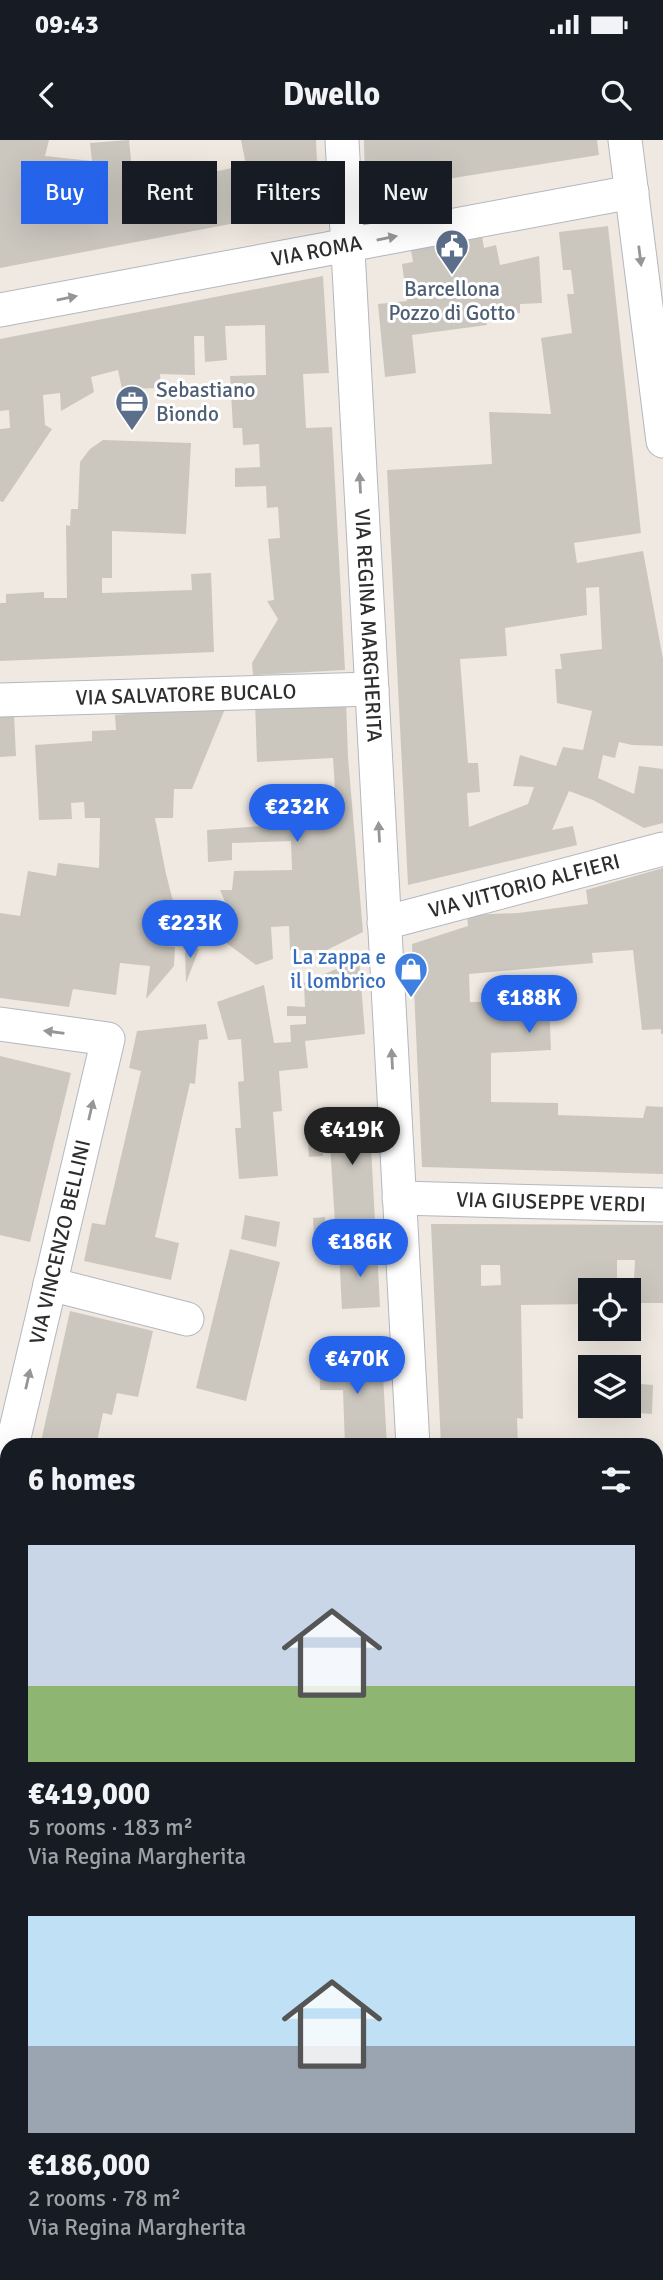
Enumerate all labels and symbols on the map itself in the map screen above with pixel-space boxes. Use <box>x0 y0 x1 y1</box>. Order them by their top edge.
public building icon: Barcellona Pozzo di Gotto <box>433 227 471 276</box>
street label: VIA ROMA <box>269 230 364 272</box>
one-way arrow <box>376 232 398 243</box>
one-way arrow <box>634 245 645 267</box>
place label: Barcellona Pozzo di Gotto <box>389 276 515 326</box>
one-way arrow <box>56 292 78 303</box>
place label: Sebastiano Biondo <box>156 377 255 427</box>
office icon: Sebastiano Biondo <box>113 383 151 432</box>
one-way arrow <box>355 471 366 493</box>
street label: VIA REGINA MARGHERITA <box>349 508 388 743</box>
street label: VIA SALVATORE BUCALO <box>75 678 297 711</box>
pin: €232K <box>248 784 346 844</box>
one-way arrow <box>374 821 385 843</box>
street label: VIA VITTORIO ALFIERI <box>426 848 623 924</box>
pin: €223K <box>141 900 239 960</box>
place label: La zappa e il lombrico <box>290 944 386 994</box>
shop icon: La zappa e il lombrico <box>392 950 430 999</box>
pin: €188K <box>480 976 578 1035</box>
one-way arrow <box>43 1026 65 1037</box>
one-way arrow <box>386 1048 397 1070</box>
one-way arrow <box>86 1099 97 1121</box>
pin: €419K <box>303 1108 401 1167</box>
street label: VIA VINCENZO BELLINI <box>24 1137 96 1347</box>
street label: VIA GIUSEPPE VERDI <box>456 1187 646 1218</box>
pin: €186K <box>311 1220 409 1279</box>
pin: €470K <box>308 1336 406 1396</box>
one-way arrow <box>23 1368 34 1390</box>

